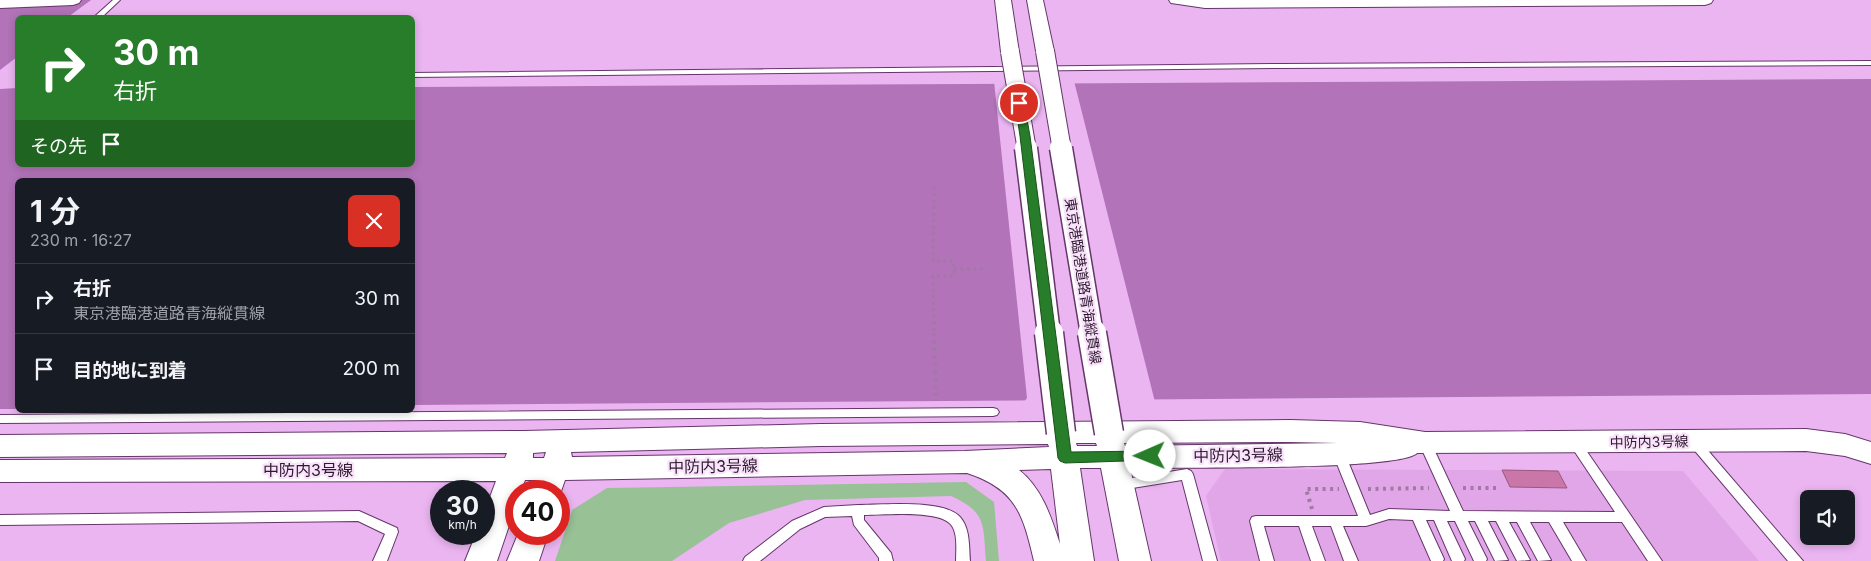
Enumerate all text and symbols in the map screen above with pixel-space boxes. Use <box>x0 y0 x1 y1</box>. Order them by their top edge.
text: 30 m <box>113 31 199 73</box>
icon: right <box>30 35 95 100</box>
text: 右折 <box>113 78 157 104</box>
pin <box>998 82 1040 124</box>
icon: arrive <box>1005 89 1033 117</box>
icon: arrive <box>97 130 125 158</box>
text: その先 <box>30 135 87 158</box>
text: 1 分 <box>30 193 80 229</box>
button: close <box>348 195 400 247</box>
street label: 東京港臨港道路青海縦貫線 <box>1062 197 1105 365</box>
text: 230 m · 16:27 <box>30 230 132 250</box>
text: 右折 <box>73 277 111 300</box>
icon: right <box>30 285 58 313</box>
text: 30 m <box>354 287 400 310</box>
text: 東京港臨港道路青海縦貫線 <box>73 303 265 323</box>
icon: arrive <box>30 355 58 383</box>
text: 200 m <box>342 357 400 380</box>
text: 目的地に到着 <box>73 359 187 382</box>
position arrow <box>1123 429 1175 481</box>
street label: 中防内3号線 <box>1610 432 1688 451</box>
street label: 中防内3号線 <box>1193 444 1283 466</box>
street label: 中防内3号線 <box>668 455 758 477</box>
street label: 中防内3号線 <box>263 460 353 480</box>
speed limit sign: 40 <box>505 480 570 545</box>
map controls <box>1800 490 1855 545</box>
button: sound <box>1800 490 1855 545</box>
text: 30 <box>446 491 479 521</box>
text: km/h <box>448 517 477 532</box>

